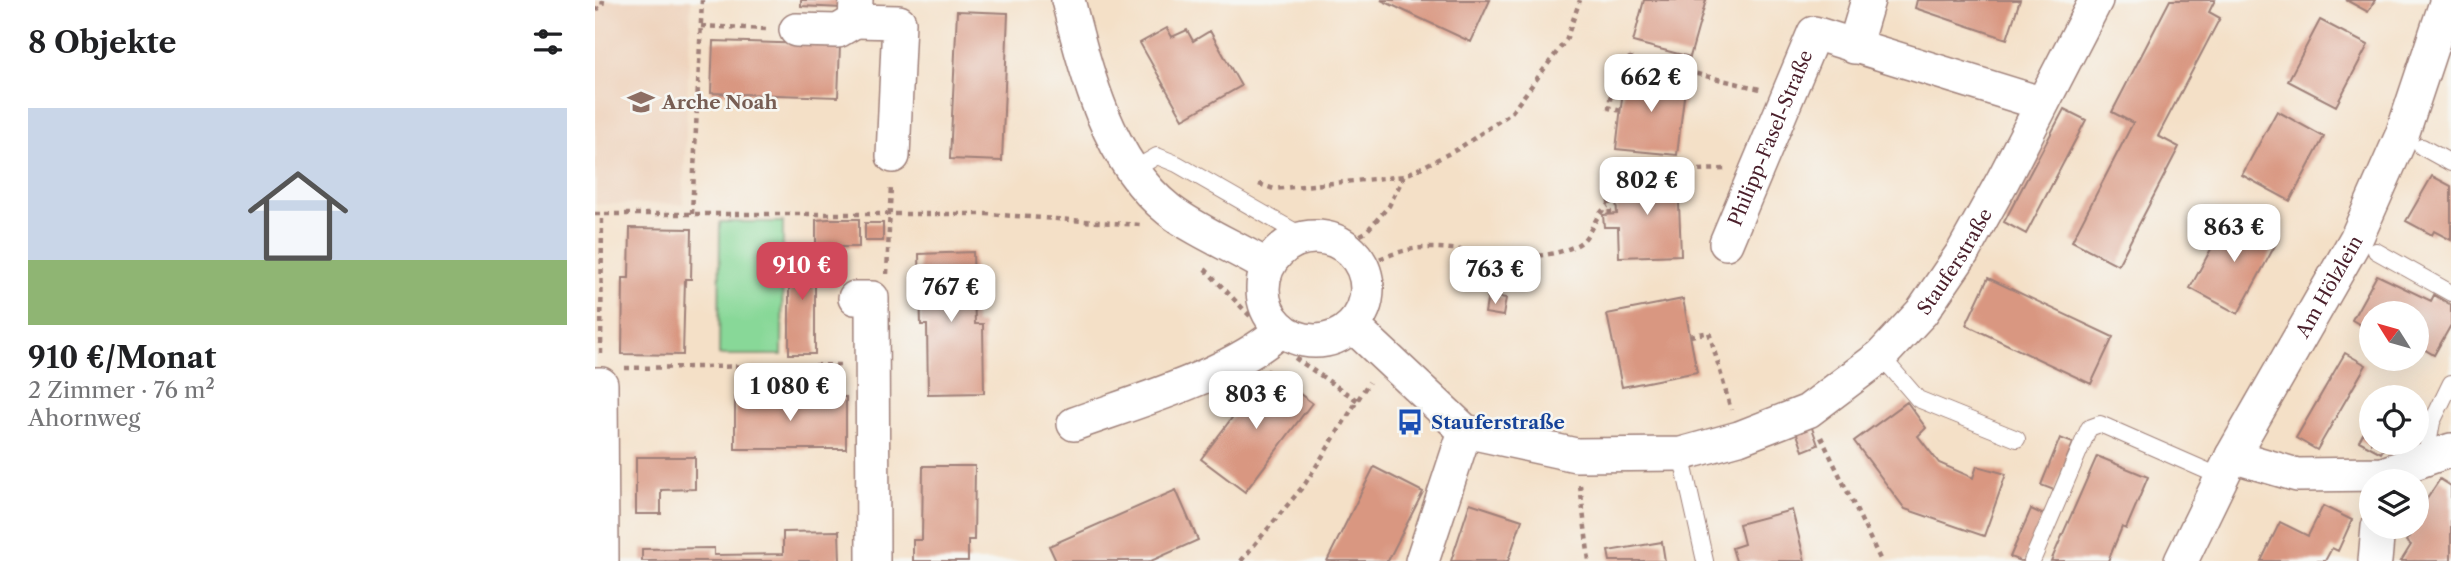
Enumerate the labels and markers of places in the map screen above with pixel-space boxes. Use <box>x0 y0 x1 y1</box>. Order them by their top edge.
pin: 662 € <box>1602 54 1700 114</box>
school or university icon: Arche Noah <box>626 87 656 117</box>
place label: Arche Noah <box>661 91 778 114</box>
pin: 802 € <box>1598 158 1696 217</box>
pin: 863 € <box>2185 204 2283 264</box>
pin: 910 € <box>753 243 851 302</box>
pin: 763 € <box>1446 246 1544 306</box>
pin: 767 € <box>902 264 1000 324</box>
pin: 1 080 € <box>725 364 855 423</box>
pin: 803 € <box>1207 372 1305 431</box>
bus stop icon: Stauferstraße <box>1395 407 1425 437</box>
place label: Stauferstraße <box>1431 411 1565 434</box>

